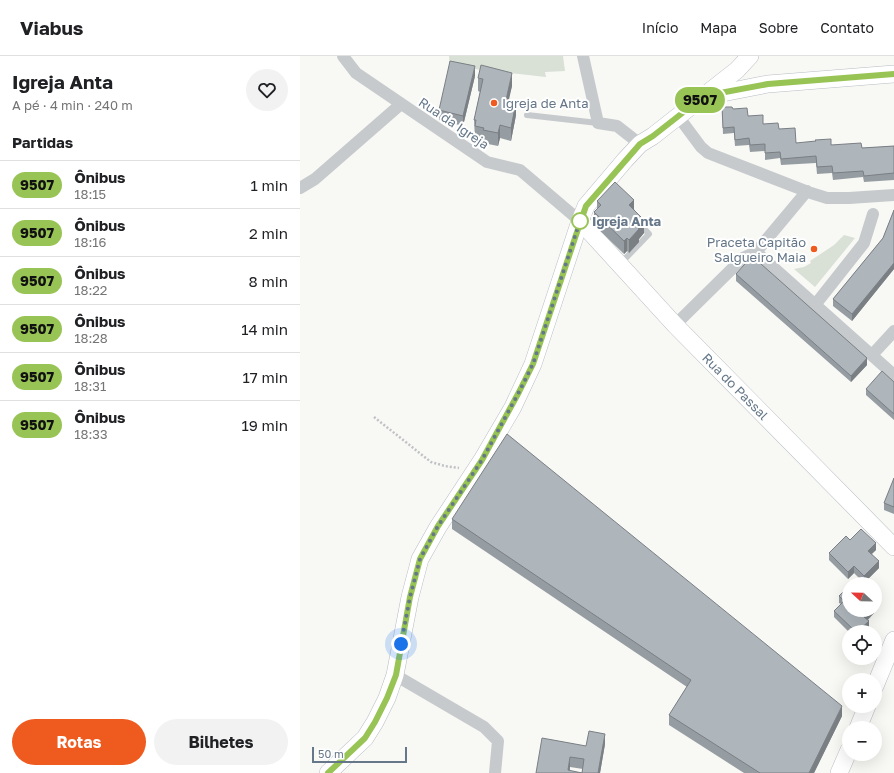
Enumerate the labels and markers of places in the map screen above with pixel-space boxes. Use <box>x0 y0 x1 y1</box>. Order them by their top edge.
place label: Igreja de Anta <box>502 95 589 111</box>
marker: Igreja de Anta <box>489 98 499 108</box>
marker: Igreja Anta <box>571 212 589 230</box>
place label: Igreja Anta <box>592 213 662 229</box>
place label: Praceta Capitão Salgueiro Maia <box>707 234 806 265</box>
marker: Praceta Capitão Salgueiro Maia <box>809 244 819 254</box>

